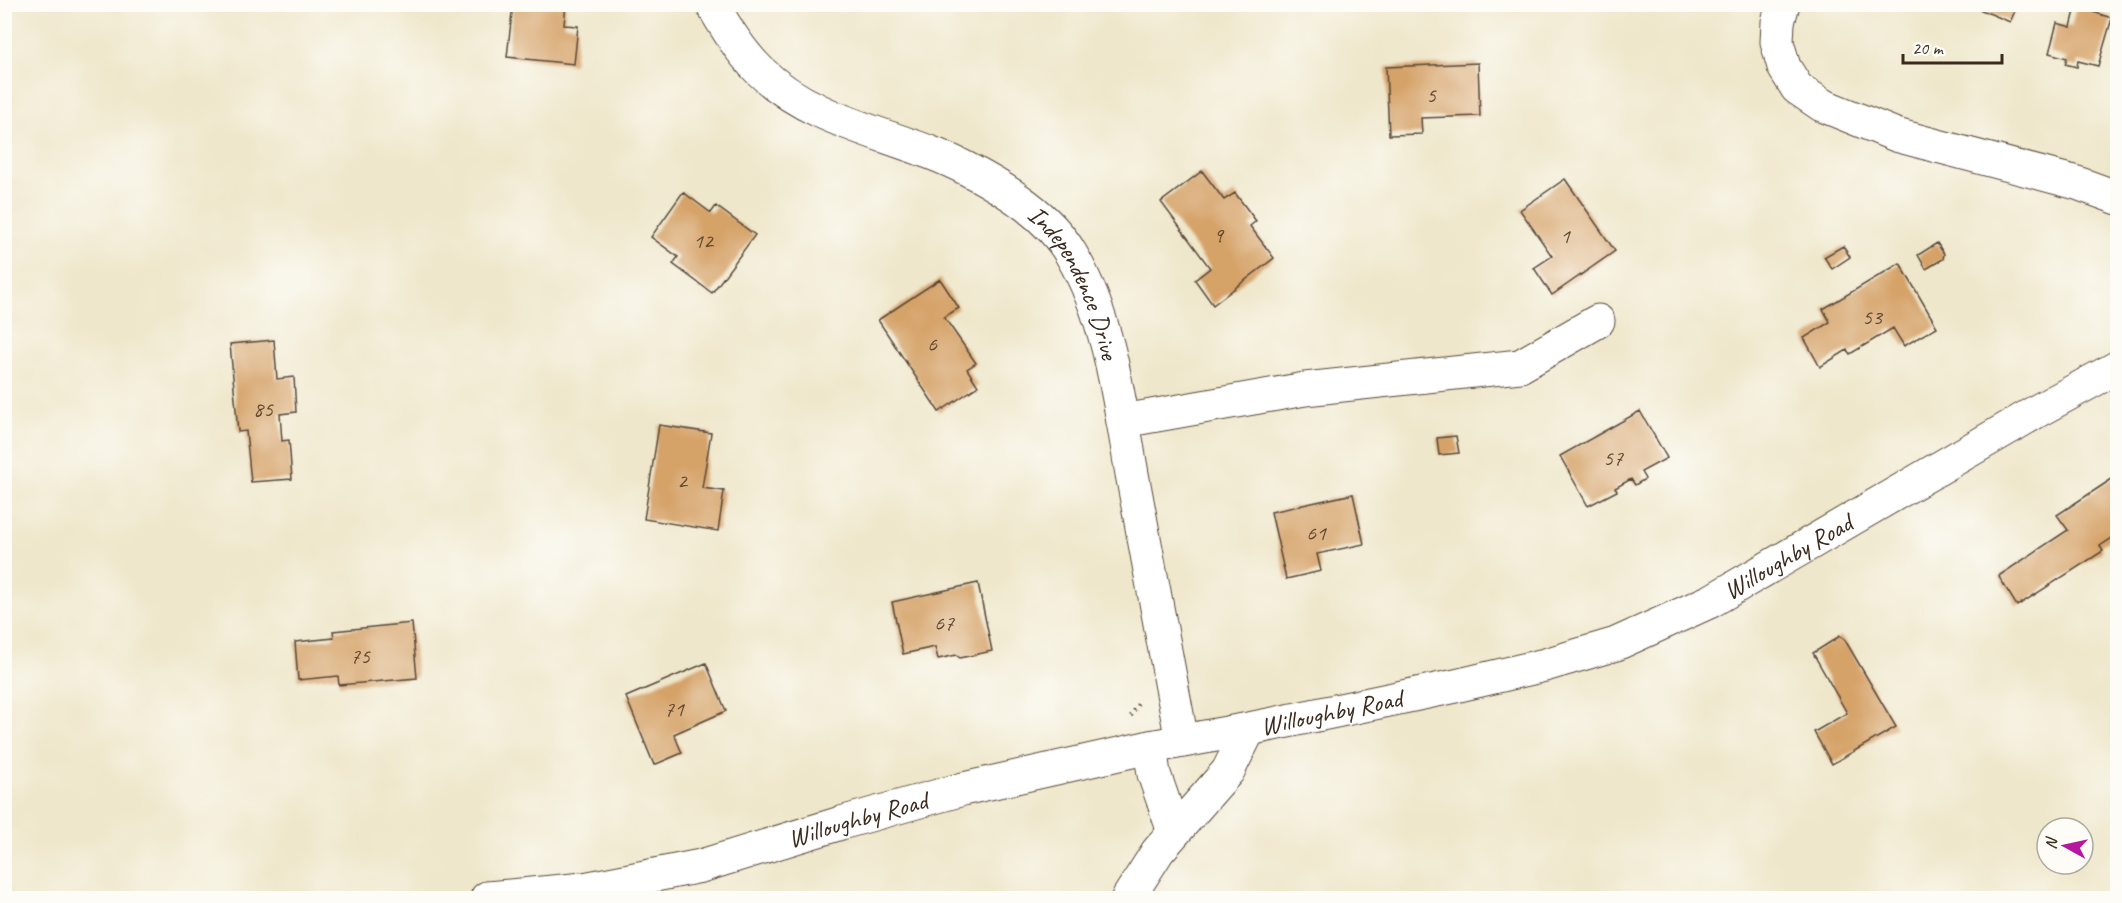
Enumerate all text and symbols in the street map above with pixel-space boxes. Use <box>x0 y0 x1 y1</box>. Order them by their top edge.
scale bar <box>1903 27 2002 65</box>
text: 20 m <box>1912 37 1945 59</box>
house number: 5 <box>1426 81 1437 109</box>
street label: Independence Drive <box>1021 198 1127 364</box>
house number: 9 <box>1213 221 1225 249</box>
house number: 1 <box>1560 222 1571 250</box>
house number: 12 <box>693 227 715 255</box>
house number: 53 <box>1862 303 1884 331</box>
house number: 6 <box>927 330 938 358</box>
house number: 85 <box>253 395 274 423</box>
house number: 57 <box>1603 444 1624 472</box>
house number: 2 <box>677 467 689 495</box>
street label: Willoughby Road <box>1717 504 1861 607</box>
house number: 61 <box>1306 519 1327 547</box>
house number: 67 <box>934 609 955 637</box>
house number: 75 <box>350 642 371 670</box>
street label: Willoughby Road <box>1258 680 1408 743</box>
house number: 71 <box>664 695 685 723</box>
street label: Willoughby Road <box>784 782 934 855</box>
north arrow <box>2035 816 2095 876</box>
text: N <box>2041 835 2062 850</box>

